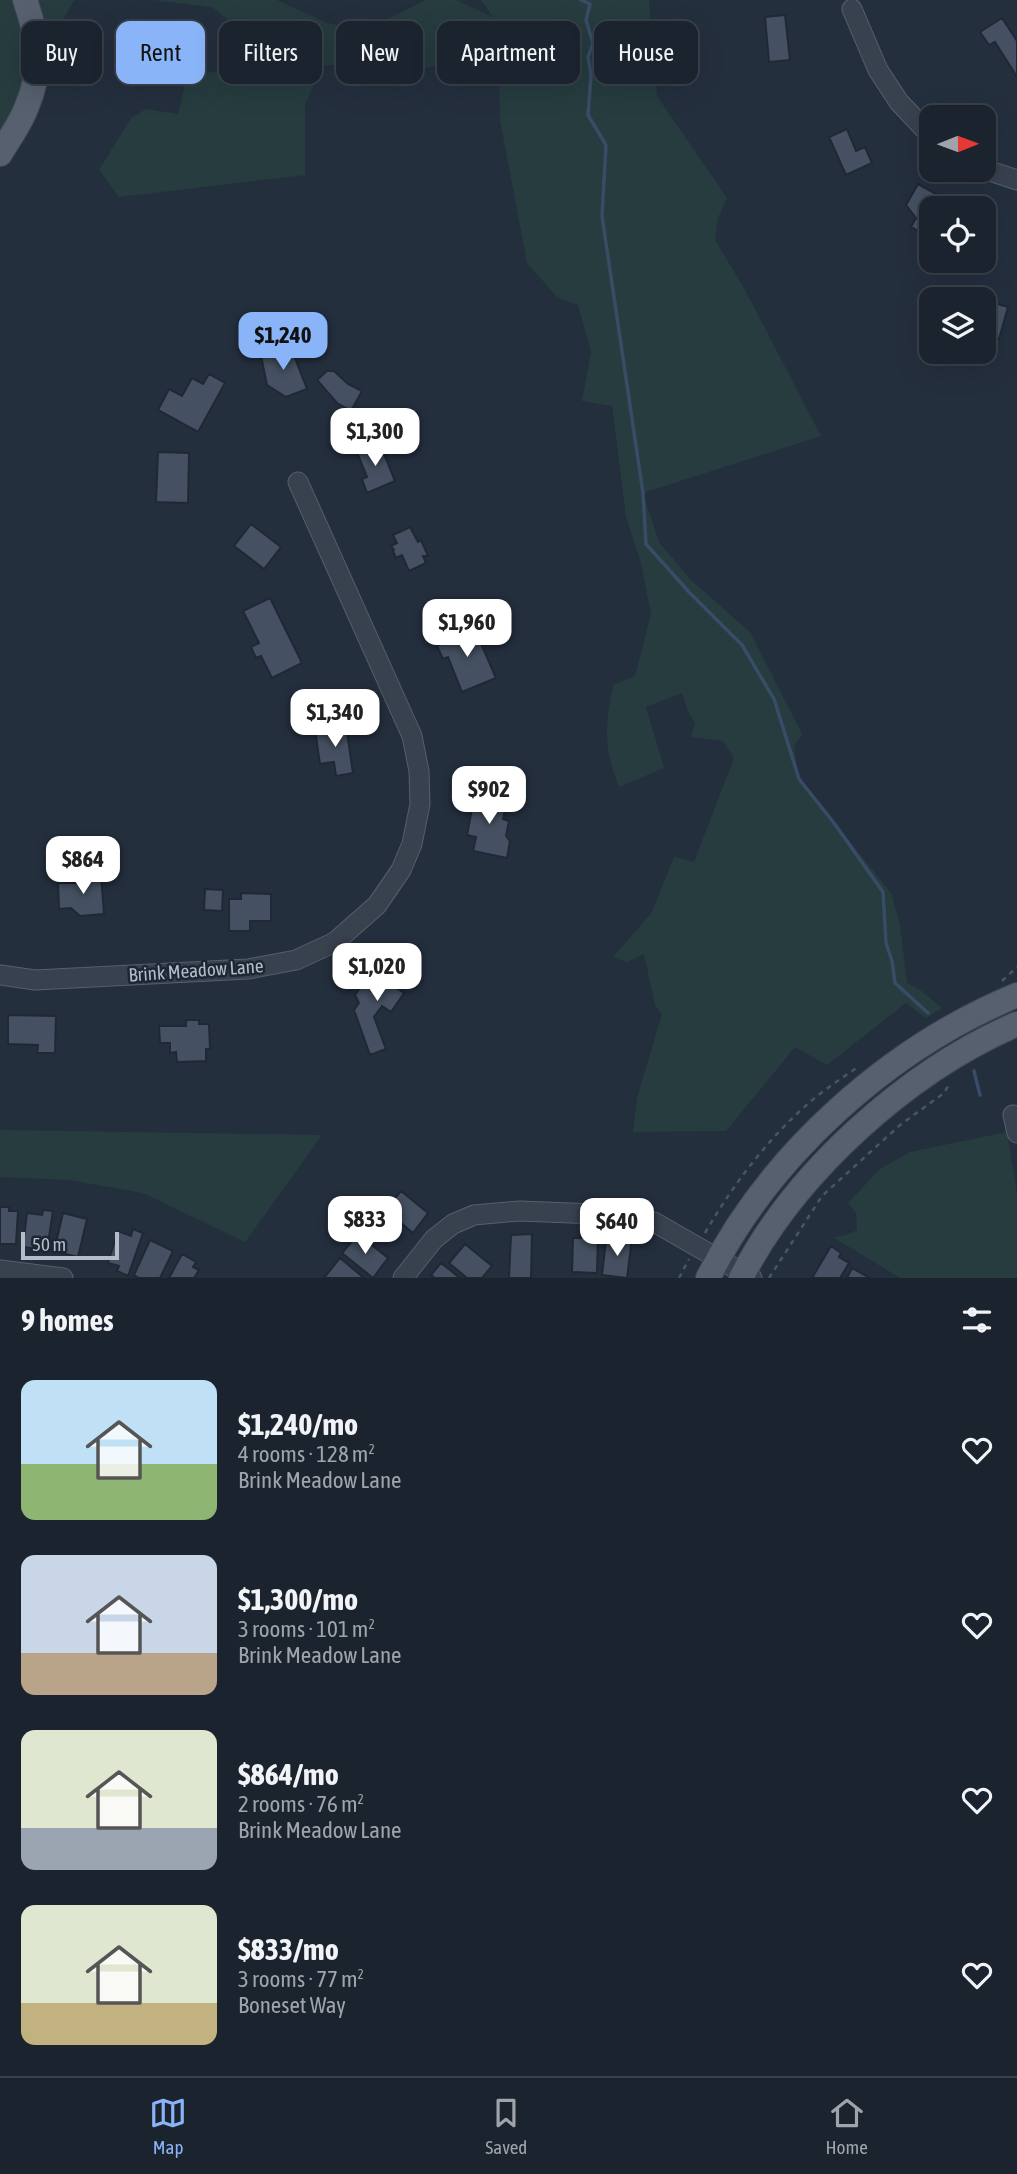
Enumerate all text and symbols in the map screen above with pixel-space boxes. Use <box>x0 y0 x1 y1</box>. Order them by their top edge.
chip: Buy <box>21 21 102 84</box>
chip: Rent <box>116 21 205 84</box>
chip: Filters <box>219 21 322 84</box>
chip: New <box>336 21 423 84</box>
chip: Apartment <box>437 21 580 84</box>
chip: House <box>594 21 698 84</box>
north arrow <box>919 105 996 182</box>
map controls <box>919 105 996 364</box>
button: locate <box>919 196 996 273</box>
button: layers <box>919 287 996 364</box>
pin: $1,240 <box>226 312 340 372</box>
text: $1,240 <box>255 322 312 348</box>
pin: $1,300 <box>318 408 432 468</box>
text: $1,300 <box>347 418 404 444</box>
pin: $1,960 <box>410 600 524 659</box>
text: $1,960 <box>439 609 496 635</box>
pin: $1,340 <box>278 690 392 749</box>
text: $1,340 <box>307 699 364 725</box>
pin: $902 <box>448 766 530 826</box>
text: $902 <box>468 776 510 802</box>
pin: $864 <box>42 836 124 896</box>
text: $864 <box>62 846 104 872</box>
pin: $1,020 <box>320 944 434 1003</box>
text: $1,020 <box>349 953 406 979</box>
street label: Brink Meadow Lane <box>128 954 264 986</box>
pin: $833 <box>324 1196 406 1256</box>
pin: $640 <box>576 1198 658 1258</box>
text: $833 <box>344 1206 386 1232</box>
text: $640 <box>596 1208 638 1234</box>
scale bar <box>21 1229 119 1261</box>
text: 50 m <box>32 1233 66 1255</box>
icon: filters <box>958 1301 996 1339</box>
text: 9 homes <box>21 1303 114 1337</box>
text: $1,240/mo <box>238 1407 358 1441</box>
icon: home <box>77 1408 161 1492</box>
icon: heart <box>958 1431 996 1469</box>
text: 4 rooms · 128 m² <box>238 1441 375 1467</box>
text: Brink Meadow Lane <box>238 1467 402 1493</box>
text: $1,300/mo <box>238 1582 358 1616</box>
icon: home <box>77 1583 161 1667</box>
icon: heart <box>958 1606 996 1644</box>
text: 3 rooms · 101 m² <box>238 1616 375 1642</box>
text: Brink Meadow Lane <box>238 1642 402 1668</box>
text: $864/mo <box>238 1757 339 1791</box>
icon: home <box>77 1758 161 1842</box>
icon: heart <box>958 1781 996 1819</box>
text: 2 rooms · 76 m² <box>238 1791 364 1817</box>
text: Brink Meadow Lane <box>238 1817 402 1843</box>
text: $833/mo <box>238 1932 339 1966</box>
icon: home <box>77 1933 161 2017</box>
icon: heart <box>958 1956 996 1994</box>
text: 3 rooms · 77 m² <box>238 1966 364 1992</box>
text: Boneset Way <box>238 1992 346 2018</box>
tab: Map <box>149 2094 187 2158</box>
tab: Saved <box>485 2094 527 2158</box>
tab: Home <box>826 2094 868 2158</box>

